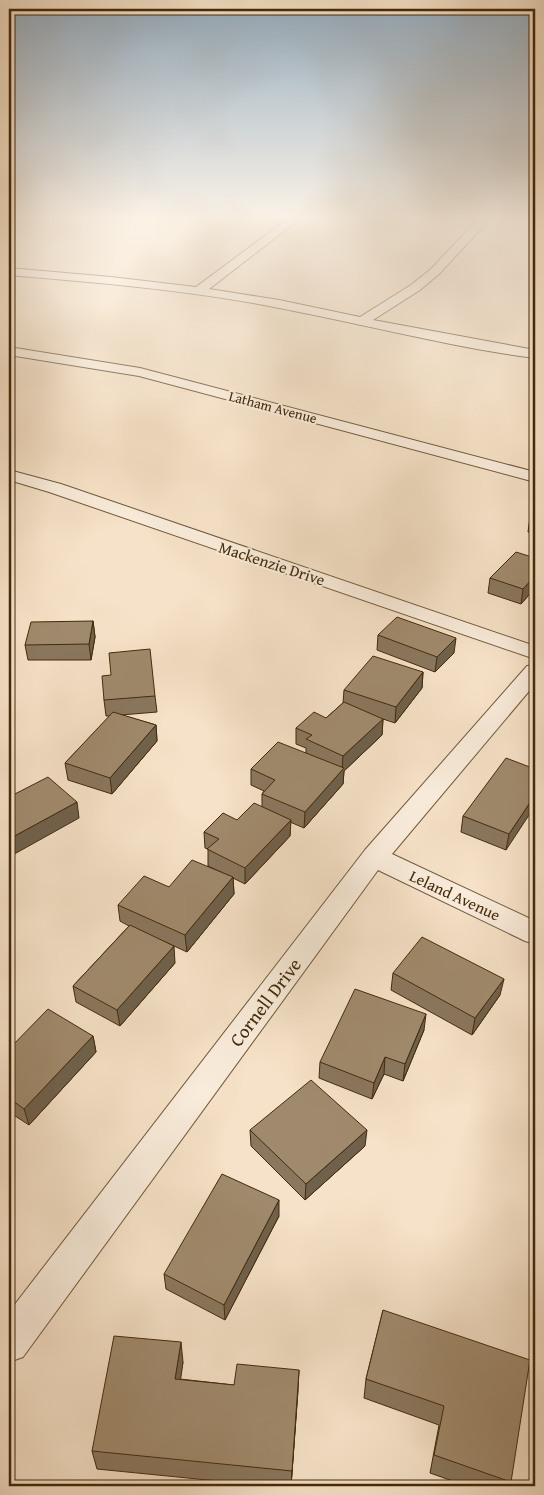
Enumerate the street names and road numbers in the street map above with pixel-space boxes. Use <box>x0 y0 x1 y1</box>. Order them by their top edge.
street label: Latham Avenue <box>227 386 320 428</box>
street label: Mackenzie Drive <box>216 535 328 591</box>
street label: Leland Avenue <box>406 864 504 926</box>
street label: Cornell Drive <box>222 952 308 1052</box>

